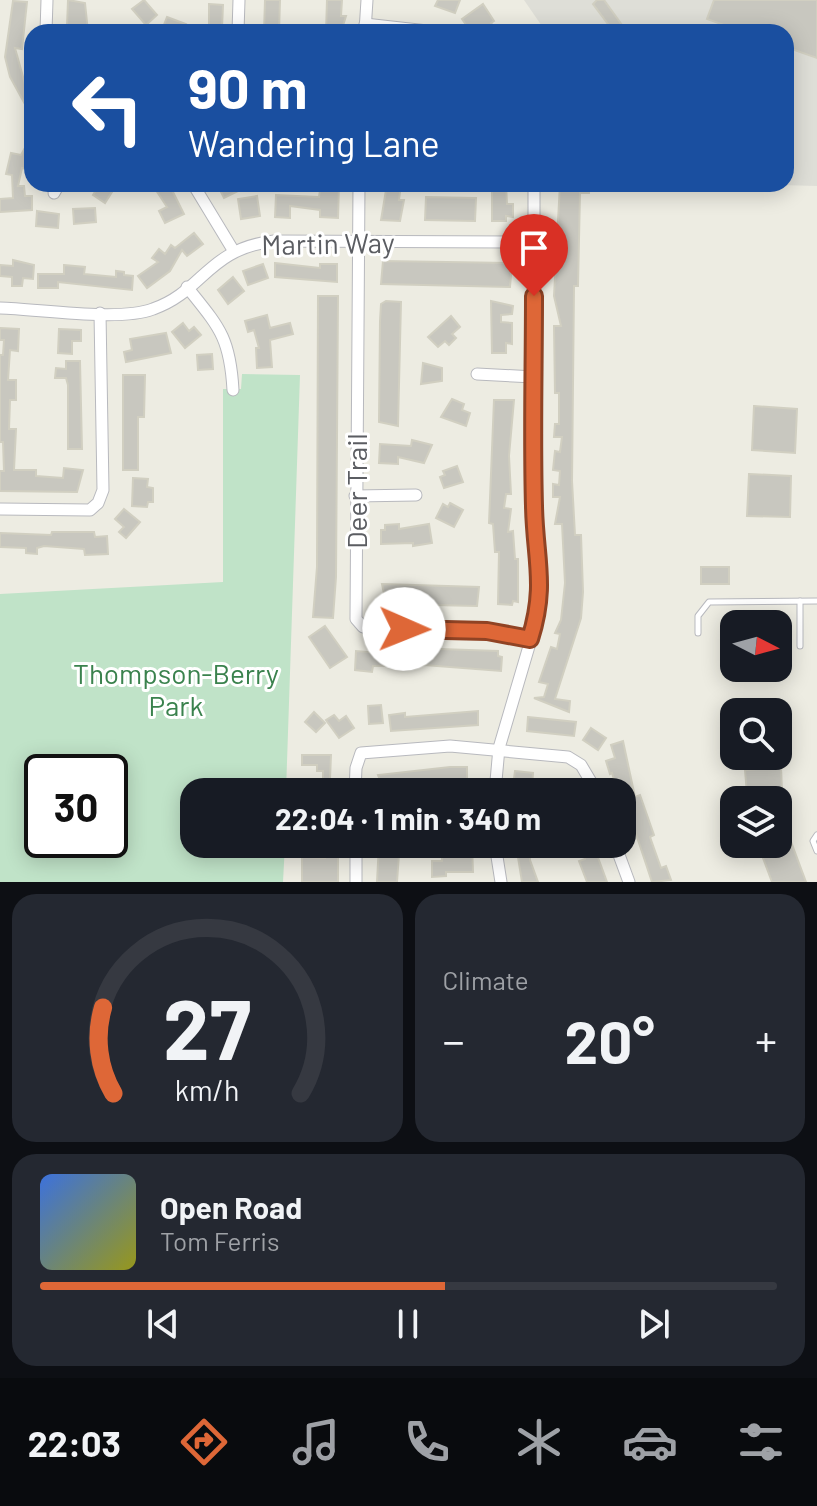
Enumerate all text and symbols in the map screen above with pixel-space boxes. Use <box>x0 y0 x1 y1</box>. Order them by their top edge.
text: 90 m <box>188 53 308 120</box>
icon: left <box>56 56 160 160</box>
text: Wandering Lane <box>188 121 440 164</box>
pin <box>500 214 568 296</box>
street label: Martin Way <box>261 225 395 261</box>
icon: arrive <box>512 226 556 270</box>
street label: Deer Trail <box>339 433 373 549</box>
position arrow <box>362 587 446 671</box>
north arrow <box>720 610 792 682</box>
map controls <box>720 610 792 858</box>
park label: Thompson-Berry Park <box>73 656 279 722</box>
button: search <box>720 698 792 770</box>
speed limit sign: 30 <box>24 754 128 858</box>
button: layers <box>720 786 792 858</box>
text: 22:04 · 1 min · 340 m <box>275 800 541 836</box>
text: Climate <box>443 964 529 995</box>
text: 27 <box>163 977 251 1077</box>
text: 20° <box>565 1004 655 1076</box>
text: − <box>443 1013 465 1066</box>
text: + <box>755 1013 777 1066</box>
text: km/h <box>175 1072 240 1107</box>
text: Open Road <box>160 1189 302 1225</box>
text: Tom Ferris <box>160 1225 280 1256</box>
icon: previous <box>141 1302 185 1346</box>
icon: pause <box>386 1302 430 1346</box>
icon: next <box>632 1302 676 1346</box>
icon: directions <box>176 1414 232 1470</box>
icon: music <box>288 1414 344 1470</box>
icon: phone <box>399 1414 455 1470</box>
icon: climate <box>511 1414 567 1470</box>
icon: car <box>622 1414 678 1470</box>
icon: filters <box>733 1414 789 1470</box>
text: 22:03 <box>28 1421 121 1464</box>

